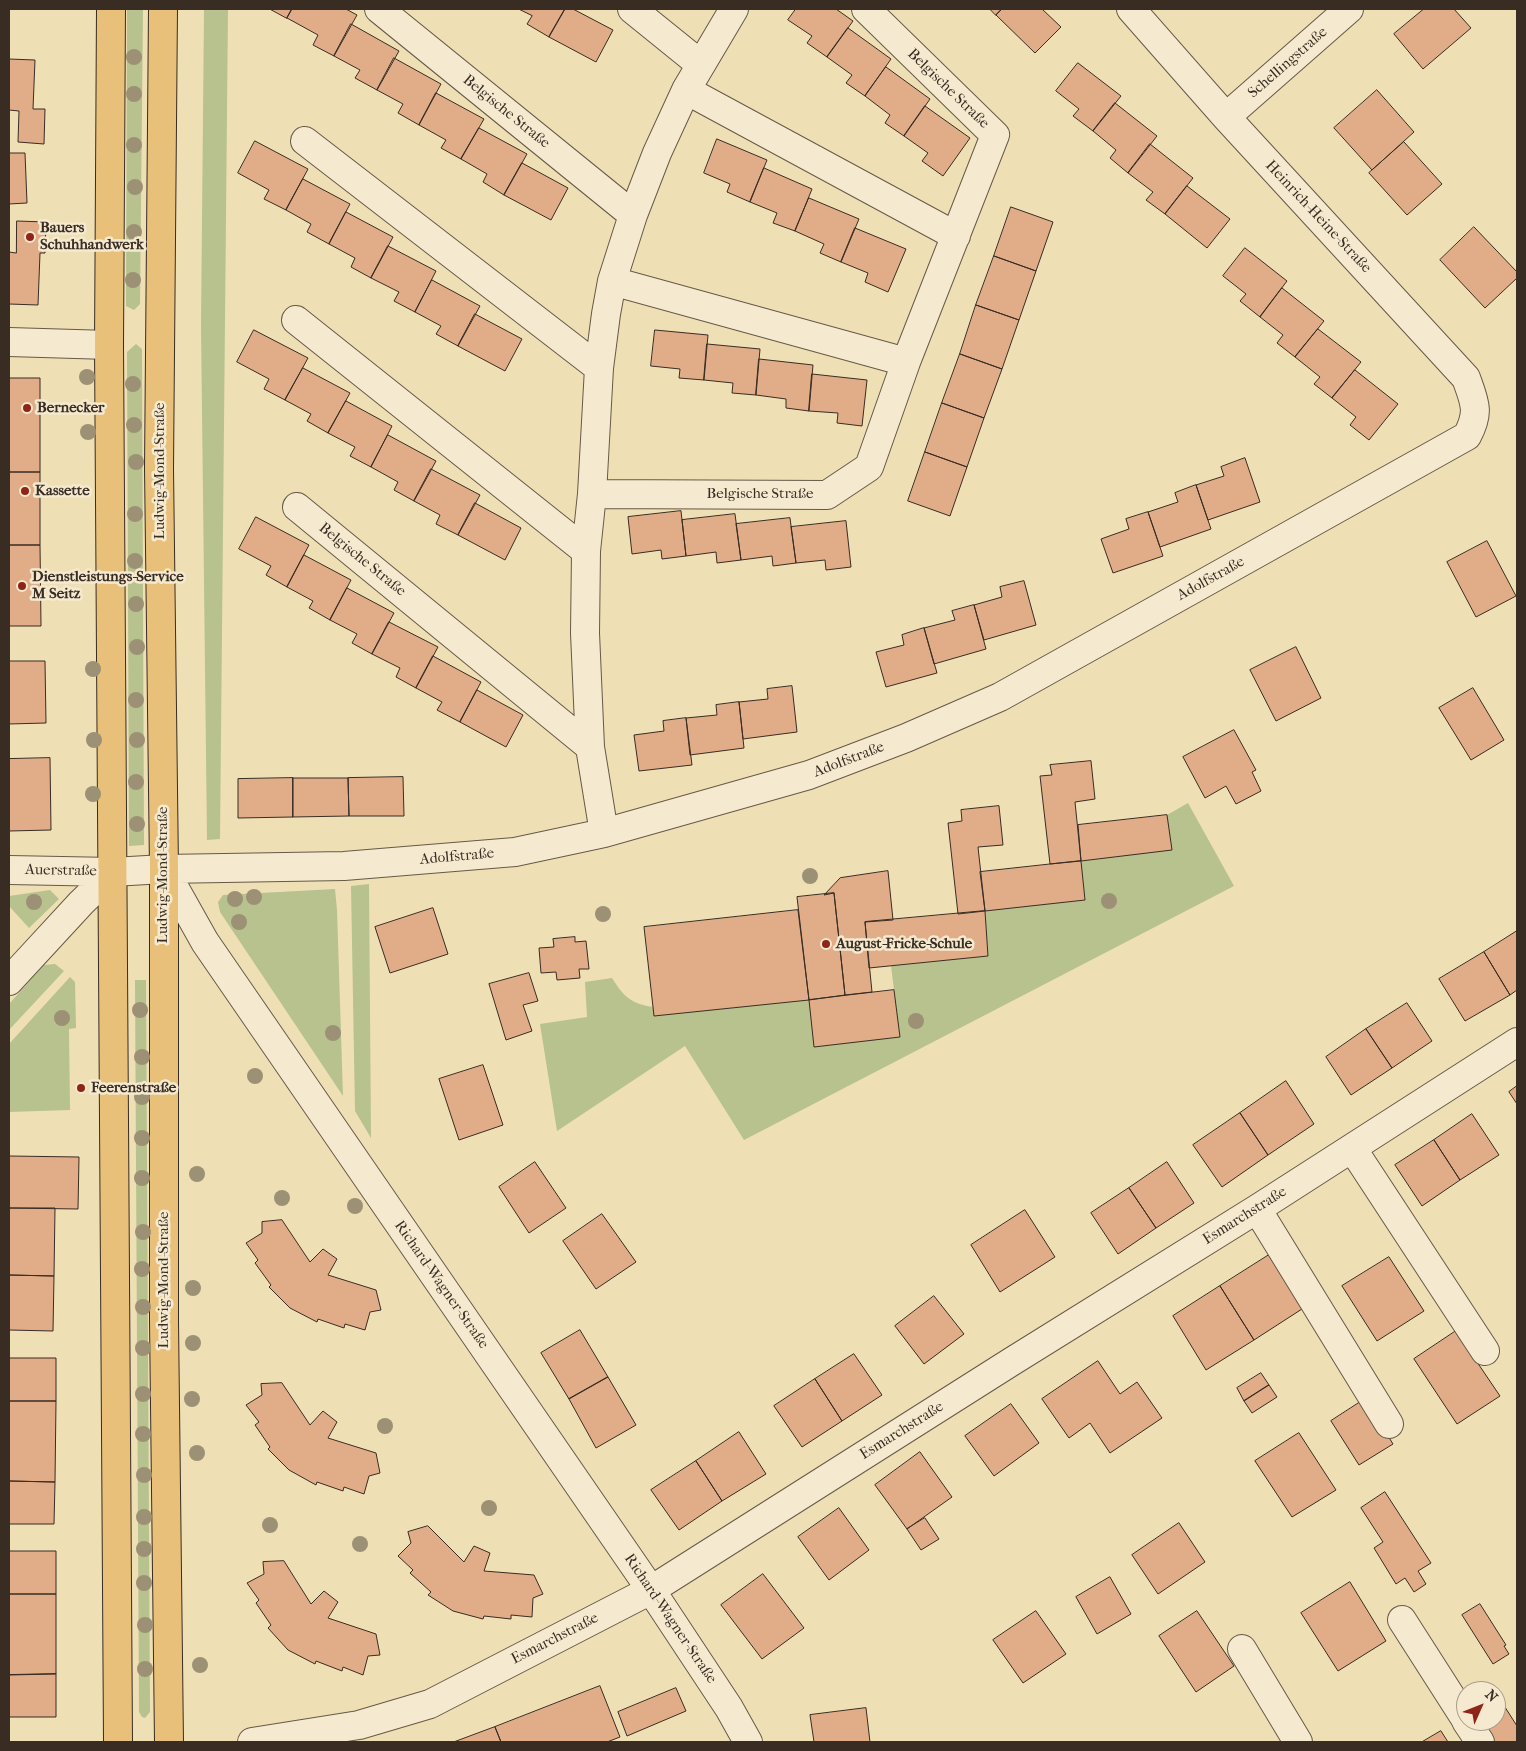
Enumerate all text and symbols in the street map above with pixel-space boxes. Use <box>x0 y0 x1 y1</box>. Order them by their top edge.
street label: Schellingstraße <box>1245 24 1331 102</box>
street label: Belgische Straße <box>903 45 993 133</box>
street label: Belgische Straße <box>459 71 553 153</box>
street label: Heinrich-Heine-Straße <box>1261 157 1375 277</box>
place label: Bauers Schuhhandwerk <box>40 219 144 254</box>
marker: Bauers Schuhhandwerk <box>24 231 36 243</box>
place label: Bernecker <box>37 399 104 417</box>
marker: Bernecker <box>21 402 33 414</box>
street label: Ludwig-Mond-Straße <box>151 403 169 539</box>
place label: Kassette <box>35 482 90 500</box>
marker: Kassette <box>19 485 31 497</box>
street label: Belgische Straße <box>707 485 813 503</box>
street label: Belgische Straße <box>315 519 409 601</box>
street label: Adolfstraße <box>1174 553 1248 605</box>
place label: Dienstleistungs-Service M Seitz <box>32 568 184 603</box>
marker: Dienstleistungs-Service M Seitz <box>16 580 28 592</box>
street label: Adolfstraße <box>811 738 887 782</box>
street label: Ludwig-Mond-Straße <box>154 807 172 943</box>
street label: Adolfstraße <box>419 845 495 869</box>
street label: Auerstraße <box>25 861 97 881</box>
place label: August-Fricke-Schule <box>836 935 972 953</box>
marker: August-Fricke-Schule <box>820 938 832 950</box>
place label: Feerenstraße <box>91 1079 176 1097</box>
marker: Feerenstraße <box>75 1082 87 1094</box>
street label: Esmarchstraße <box>1200 1183 1290 1249</box>
street label: Ludwig-Mond-Straße <box>155 1212 173 1348</box>
street label: Richard-Wagner-Straße <box>390 1217 492 1353</box>
street label: Esmarchstraße <box>857 1398 947 1464</box>
street label: Richard-Wagner-Straße <box>620 1551 720 1687</box>
street label: Esmarchstraße <box>508 1609 602 1669</box>
north arrow <box>1456 1681 1506 1731</box>
text: N <box>1482 1686 1501 1706</box>

